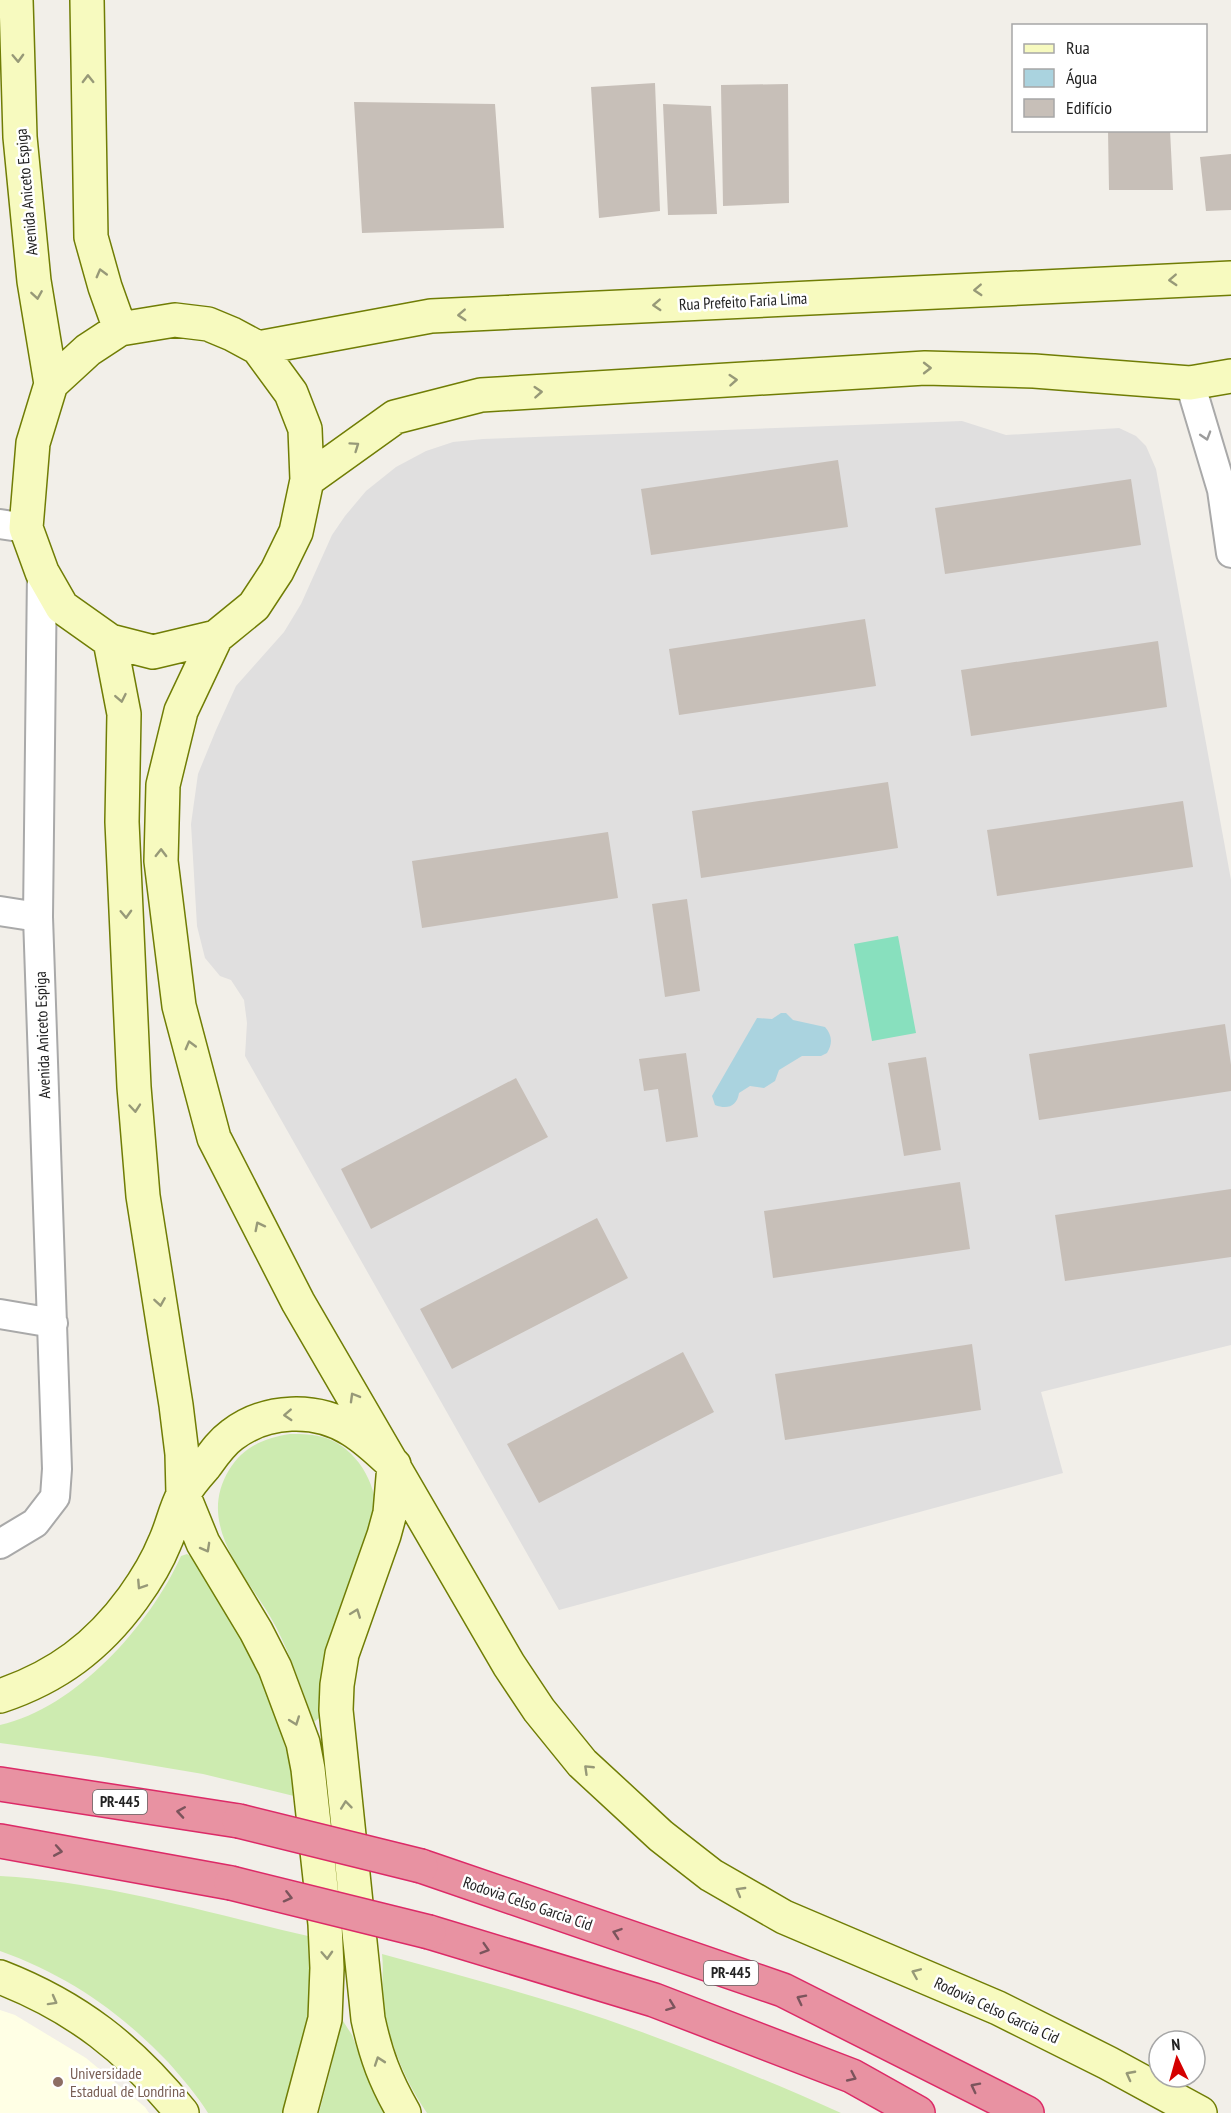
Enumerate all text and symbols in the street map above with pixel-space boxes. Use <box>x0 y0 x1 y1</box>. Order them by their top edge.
legend <box>1012 24 1207 132</box>
text: Rua <box>1066 36 1090 59</box>
one-way arrow <box>11 54 24 63</box>
text: Água <box>1066 66 1097 89</box>
one-way arrow <box>82 75 95 84</box>
text: Edifício <box>1066 96 1112 119</box>
street label: Avenida Aniceto Espiga <box>10 128 42 256</box>
one-way arrow <box>96 268 109 278</box>
one-way arrow <box>1168 274 1177 287</box>
one-way arrow <box>973 283 982 296</box>
street label: Rua Prefeito Faria Lima <box>678 288 808 314</box>
one-way arrow <box>30 290 42 299</box>
one-way arrow <box>653 299 662 312</box>
one-way arrow <box>458 308 467 321</box>
one-way arrow <box>923 362 932 374</box>
one-way arrow <box>728 373 737 386</box>
one-way arrow <box>534 385 543 398</box>
one-way arrow <box>1199 430 1211 441</box>
one-way arrow <box>349 442 360 453</box>
one-way arrow <box>114 693 127 703</box>
one-way arrow <box>155 848 167 857</box>
one-way arrow <box>120 909 133 918</box>
street label: Avenida Aniceto Espiga <box>30 971 54 1099</box>
one-way arrow <box>184 1040 197 1050</box>
one-way arrow <box>129 1104 142 1113</box>
one-way arrow <box>255 1222 266 1232</box>
one-way arrow <box>153 1296 166 1306</box>
one-way arrow <box>349 1393 361 1403</box>
one-way arrow <box>284 1408 293 1421</box>
one-way arrow <box>199 1542 210 1552</box>
one-way arrow <box>138 1579 149 1590</box>
one-way arrow <box>348 1609 361 1619</box>
one-way arrow <box>287 1715 300 1726</box>
one-way arrow <box>585 1766 596 1777</box>
road number: PR-445 <box>93 1790 147 1814</box>
one-way arrow <box>340 1801 353 1810</box>
one-way arrow <box>177 1806 186 1818</box>
one-way arrow <box>52 1844 62 1857</box>
street label: Rodovia Celso Garcia Cid <box>461 1872 595 1935</box>
one-way arrow <box>735 1887 746 1899</box>
one-way arrow <box>283 1890 293 1903</box>
one-way arrow <box>612 1928 623 1941</box>
one-way arrow <box>479 1942 490 1954</box>
one-way arrow <box>320 1951 333 1960</box>
road number: PR-445 <box>704 1961 758 1985</box>
one-way arrow <box>911 1968 922 1980</box>
street label: Rodovia Celso Garcia Cid <box>931 1972 1063 2048</box>
one-way arrow <box>47 1994 57 2005</box>
one-way arrow <box>796 1995 807 2007</box>
one-way arrow <box>665 1999 676 2011</box>
north arrow <box>1147 2029 1207 2089</box>
text: N <box>1171 2034 1181 2054</box>
one-way arrow <box>373 2056 386 2066</box>
place label: Universidade Estadual de Londrina <box>70 2063 185 2101</box>
one-way arrow <box>846 2070 857 2082</box>
one-way arrow <box>1126 2071 1136 2082</box>
marker: Universidade Estadual de Londrina <box>51 2075 65 2089</box>
one-way arrow <box>970 2082 981 2094</box>

